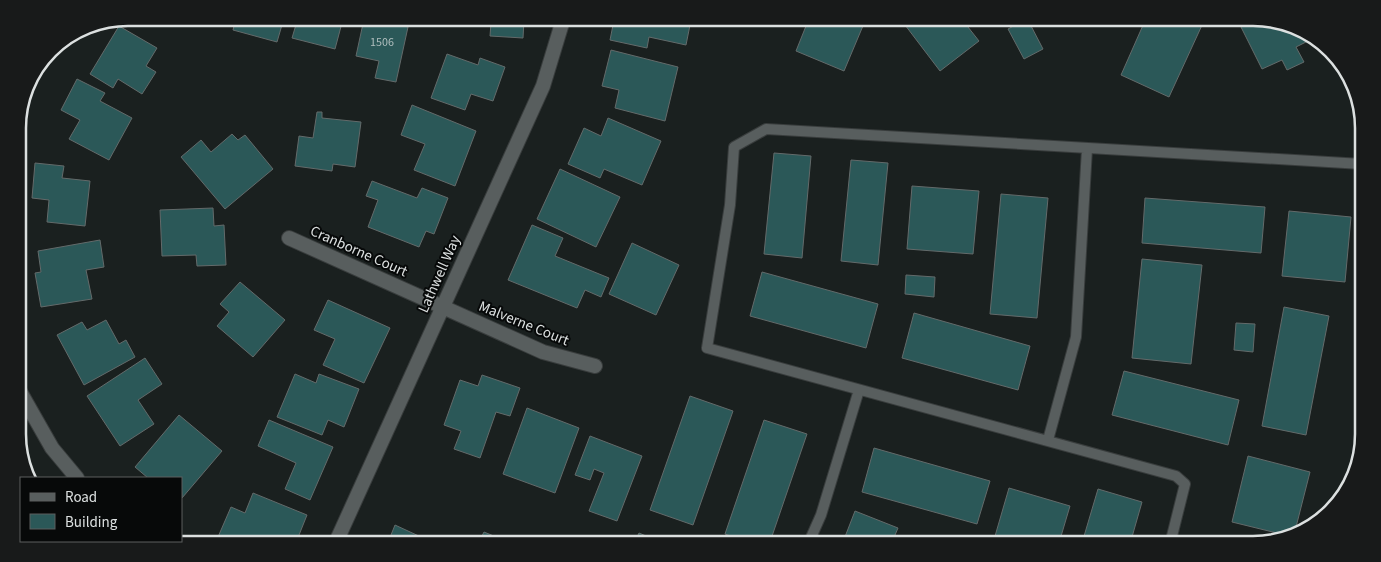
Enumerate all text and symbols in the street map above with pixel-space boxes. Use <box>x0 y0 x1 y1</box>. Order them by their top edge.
house number: 1506 <box>370 34 394 51</box>
street label: Cranborne Court <box>307 221 411 282</box>
street label: Lathwell Way <box>413 232 466 316</box>
street label: Malverne Court <box>476 296 572 351</box>
legend <box>20 477 182 542</box>
text: Road <box>65 487 97 508</box>
text: Building <box>65 512 118 533</box>

